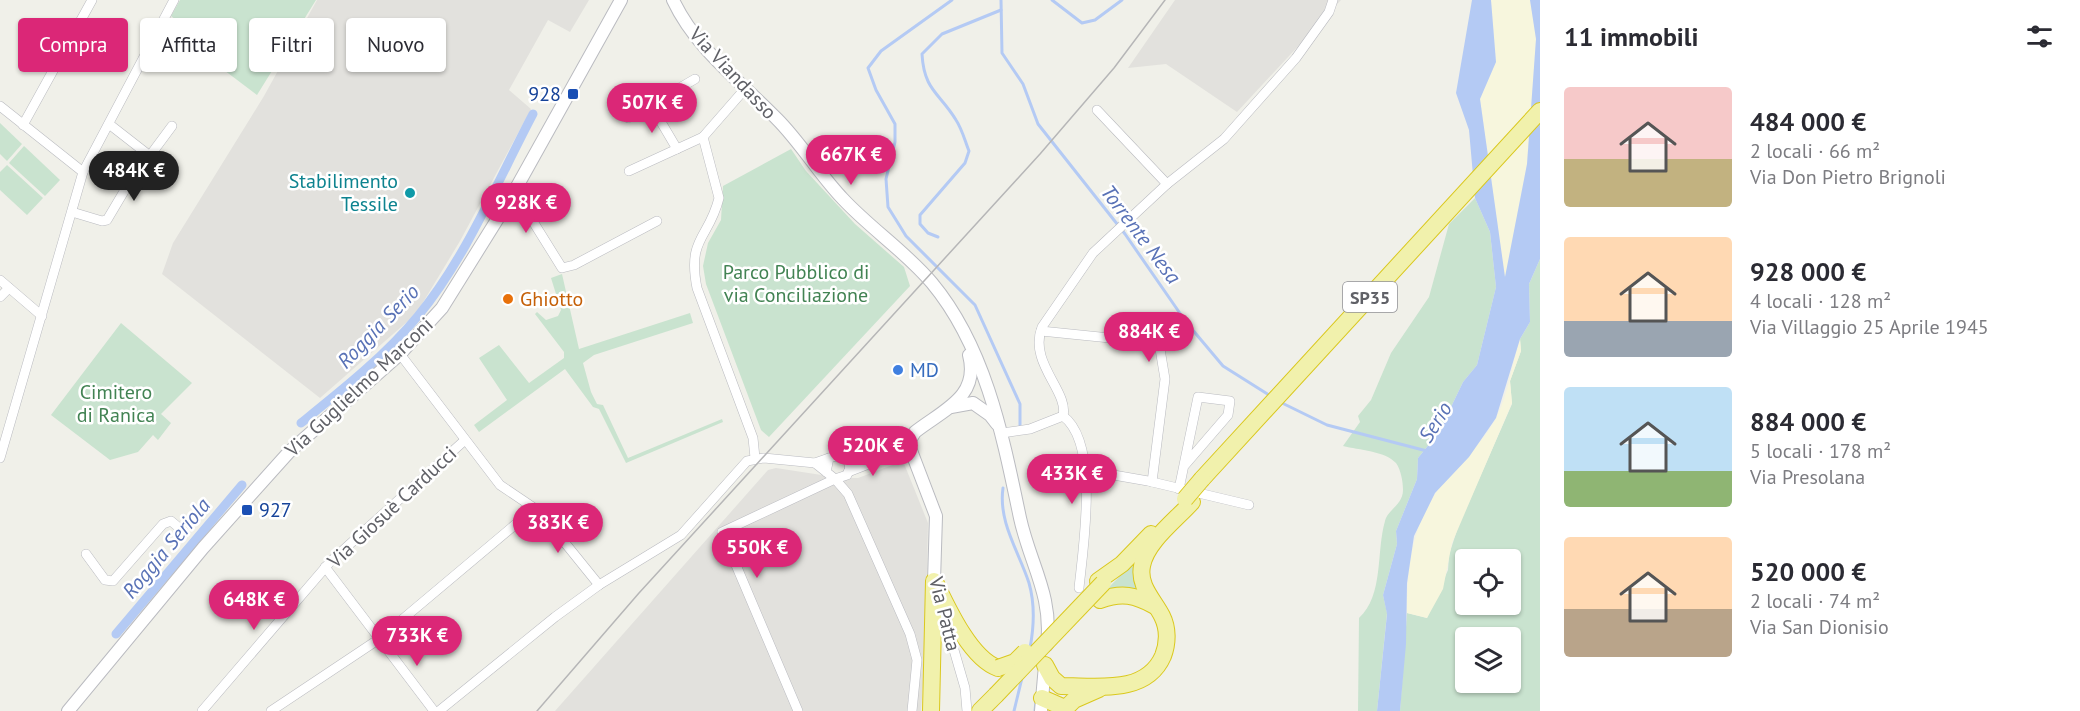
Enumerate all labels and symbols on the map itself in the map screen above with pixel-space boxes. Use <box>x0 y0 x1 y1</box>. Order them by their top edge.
street label: Via Viandasso <box>683 21 782 125</box>
place label: 928 <box>528 81 561 107</box>
pin: 507K € <box>603 83 701 134</box>
marker: 928 <box>566 87 580 101</box>
pin: 667K € <box>802 135 900 186</box>
pin: 484K € <box>85 151 183 202</box>
place label: Stabilimento Tessile <box>289 168 398 217</box>
water label: Torrente Nesa <box>1095 179 1188 290</box>
pin: 928K € <box>477 183 575 234</box>
marker: Stabilimento Tessile <box>403 186 417 200</box>
park label: Parco Pubblico di via Conciliazione <box>723 259 869 308</box>
water label: Roggia Serio <box>331 278 425 374</box>
road number: SP35 <box>1343 282 1397 312</box>
place label: Ghiotto <box>520 286 583 312</box>
marker: Ghiotto <box>501 292 515 306</box>
street label: Via Guglielmo Marconi <box>279 312 439 463</box>
pin: 884K € <box>1100 312 1198 363</box>
place label: MD <box>910 357 939 383</box>
marker: MD <box>891 363 905 377</box>
park label: Cimitero di Ranica <box>77 379 155 428</box>
water label: Serio <box>1412 397 1458 447</box>
pin: 520K € <box>824 426 922 477</box>
street label: Via Giosuè Carducci <box>321 440 462 574</box>
pin: 433K € <box>1023 454 1121 505</box>
water label: Roggia Seriola <box>116 492 216 604</box>
place label: 927 <box>259 497 292 523</box>
marker: 927 <box>240 503 254 517</box>
pin: 383K € <box>509 503 607 554</box>
pin: 550K € <box>708 528 806 579</box>
street label: Via Patta <box>923 573 967 654</box>
pin: 648K € <box>205 580 303 631</box>
pin: 733K € <box>368 616 466 667</box>

